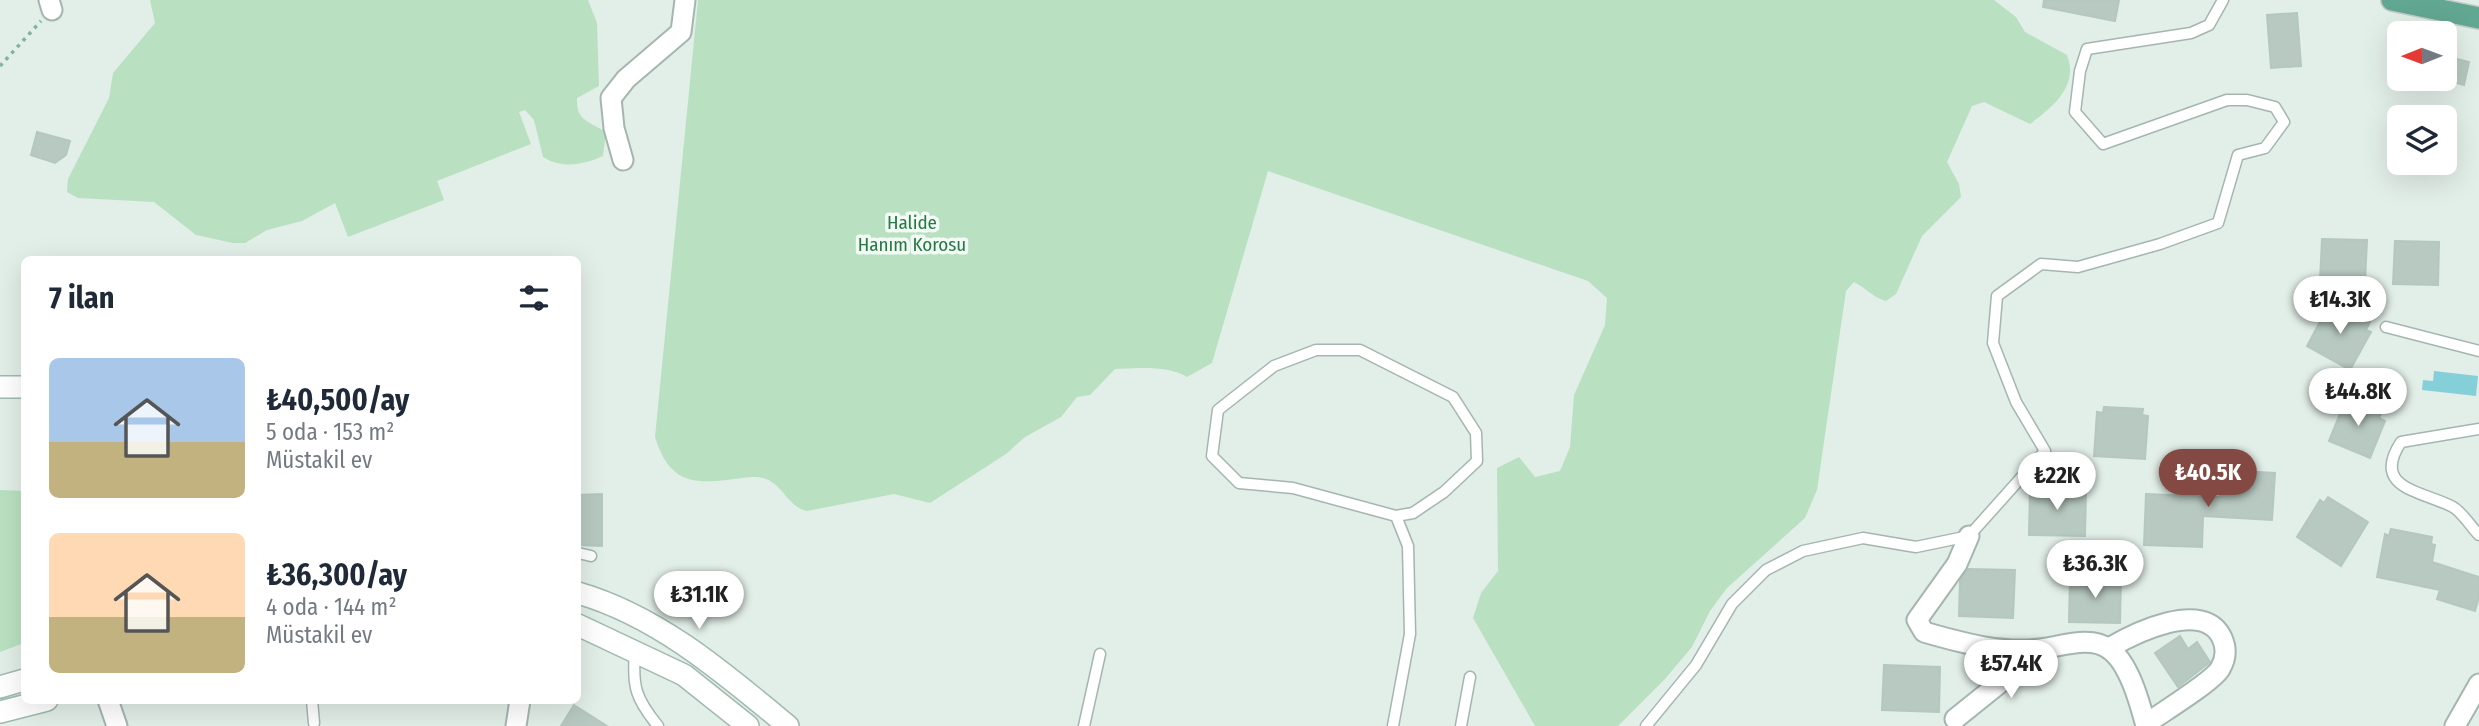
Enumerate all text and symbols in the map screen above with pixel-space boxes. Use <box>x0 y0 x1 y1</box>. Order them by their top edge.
north arrow <box>2387 21 2457 91</box>
map controls <box>2387 21 2457 175</box>
button: layers <box>2387 105 2457 175</box>
park label: Halide Hanım Korosu <box>858 211 966 256</box>
pin: ₺14.3K <box>2283 276 2397 336</box>
icon: filters <box>515 279 553 317</box>
text: 7 ilan <box>49 280 114 316</box>
text: ₺14.3K <box>2309 285 2371 313</box>
pin: ₺44.8K <box>2301 368 2415 428</box>
text: ₺44.8K <box>2325 377 2391 405</box>
text: ₺40,500/ay <box>266 382 409 418</box>
icon: home <box>105 386 189 470</box>
text: 5 oda · 153 m² <box>266 418 394 446</box>
text: Müstakil ev <box>266 446 372 474</box>
pin: ₺40.5K <box>2151 449 2265 509</box>
pin: ₺22K <box>2016 452 2098 512</box>
text: ₺40.5K <box>2175 458 2241 486</box>
text: ₺22K <box>2034 461 2080 489</box>
pin: ₺36.3K <box>2038 540 2152 600</box>
text: ₺36.3K <box>2063 549 2127 577</box>
text: ₺36,300/ay <box>266 557 407 593</box>
icon: home <box>105 561 189 645</box>
pin: ₺31.1K <box>642 572 756 631</box>
text: ₺31.1K <box>670 580 728 608</box>
text: 4 oda · 144 m² <box>266 593 396 621</box>
text: Müstakil ev <box>266 621 372 649</box>
pin: ₺57.4K <box>1954 640 2068 700</box>
text: ₺57.4K <box>1980 649 2042 677</box>

